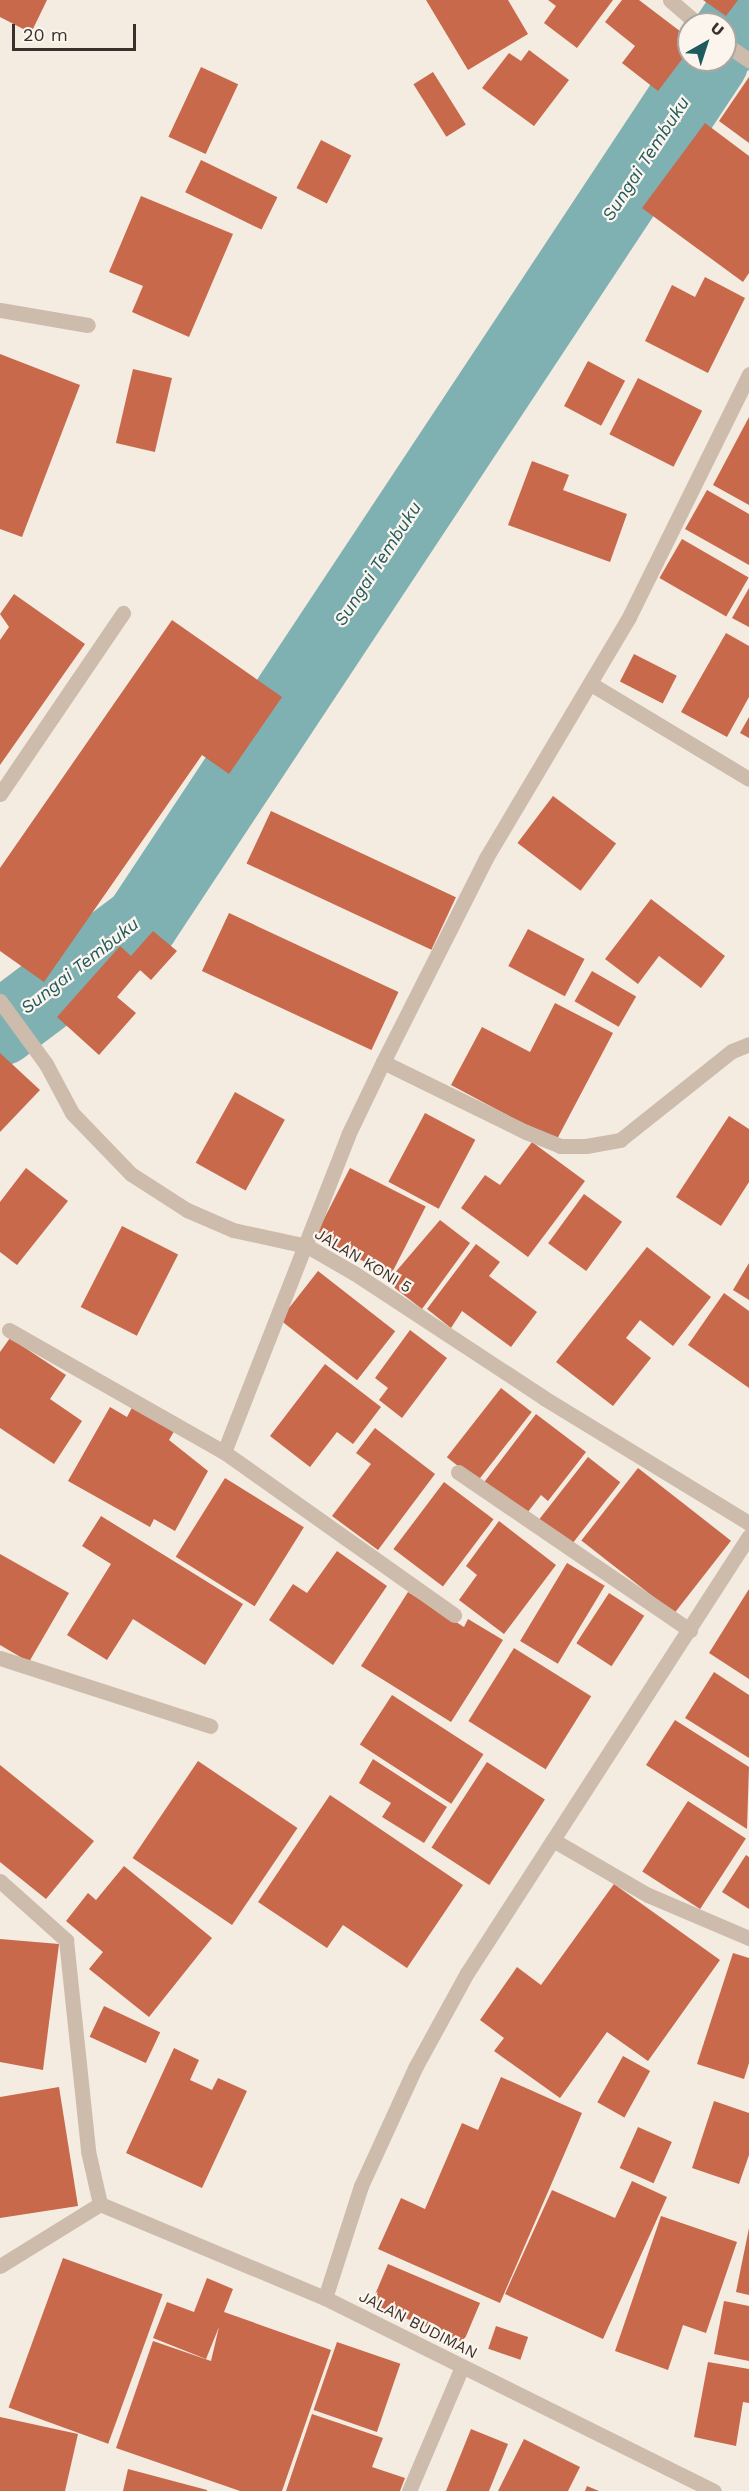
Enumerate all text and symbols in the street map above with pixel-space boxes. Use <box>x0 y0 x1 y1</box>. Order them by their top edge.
scale bar <box>15 12 140 50</box>
north arrow <box>677 12 737 72</box>
text: U <box>707 18 728 40</box>
text: 20 m <box>23 24 68 45</box>
water label: Sungai Tembuku <box>598 93 694 225</box>
water label: Sungai Tembuku <box>330 498 426 630</box>
water label: Sungai Tembuku <box>17 913 143 1019</box>
street label: JALAN KONI 5 <box>311 1224 415 1298</box>
street label: JALAN BUDIMAN <box>355 2287 481 2363</box>

